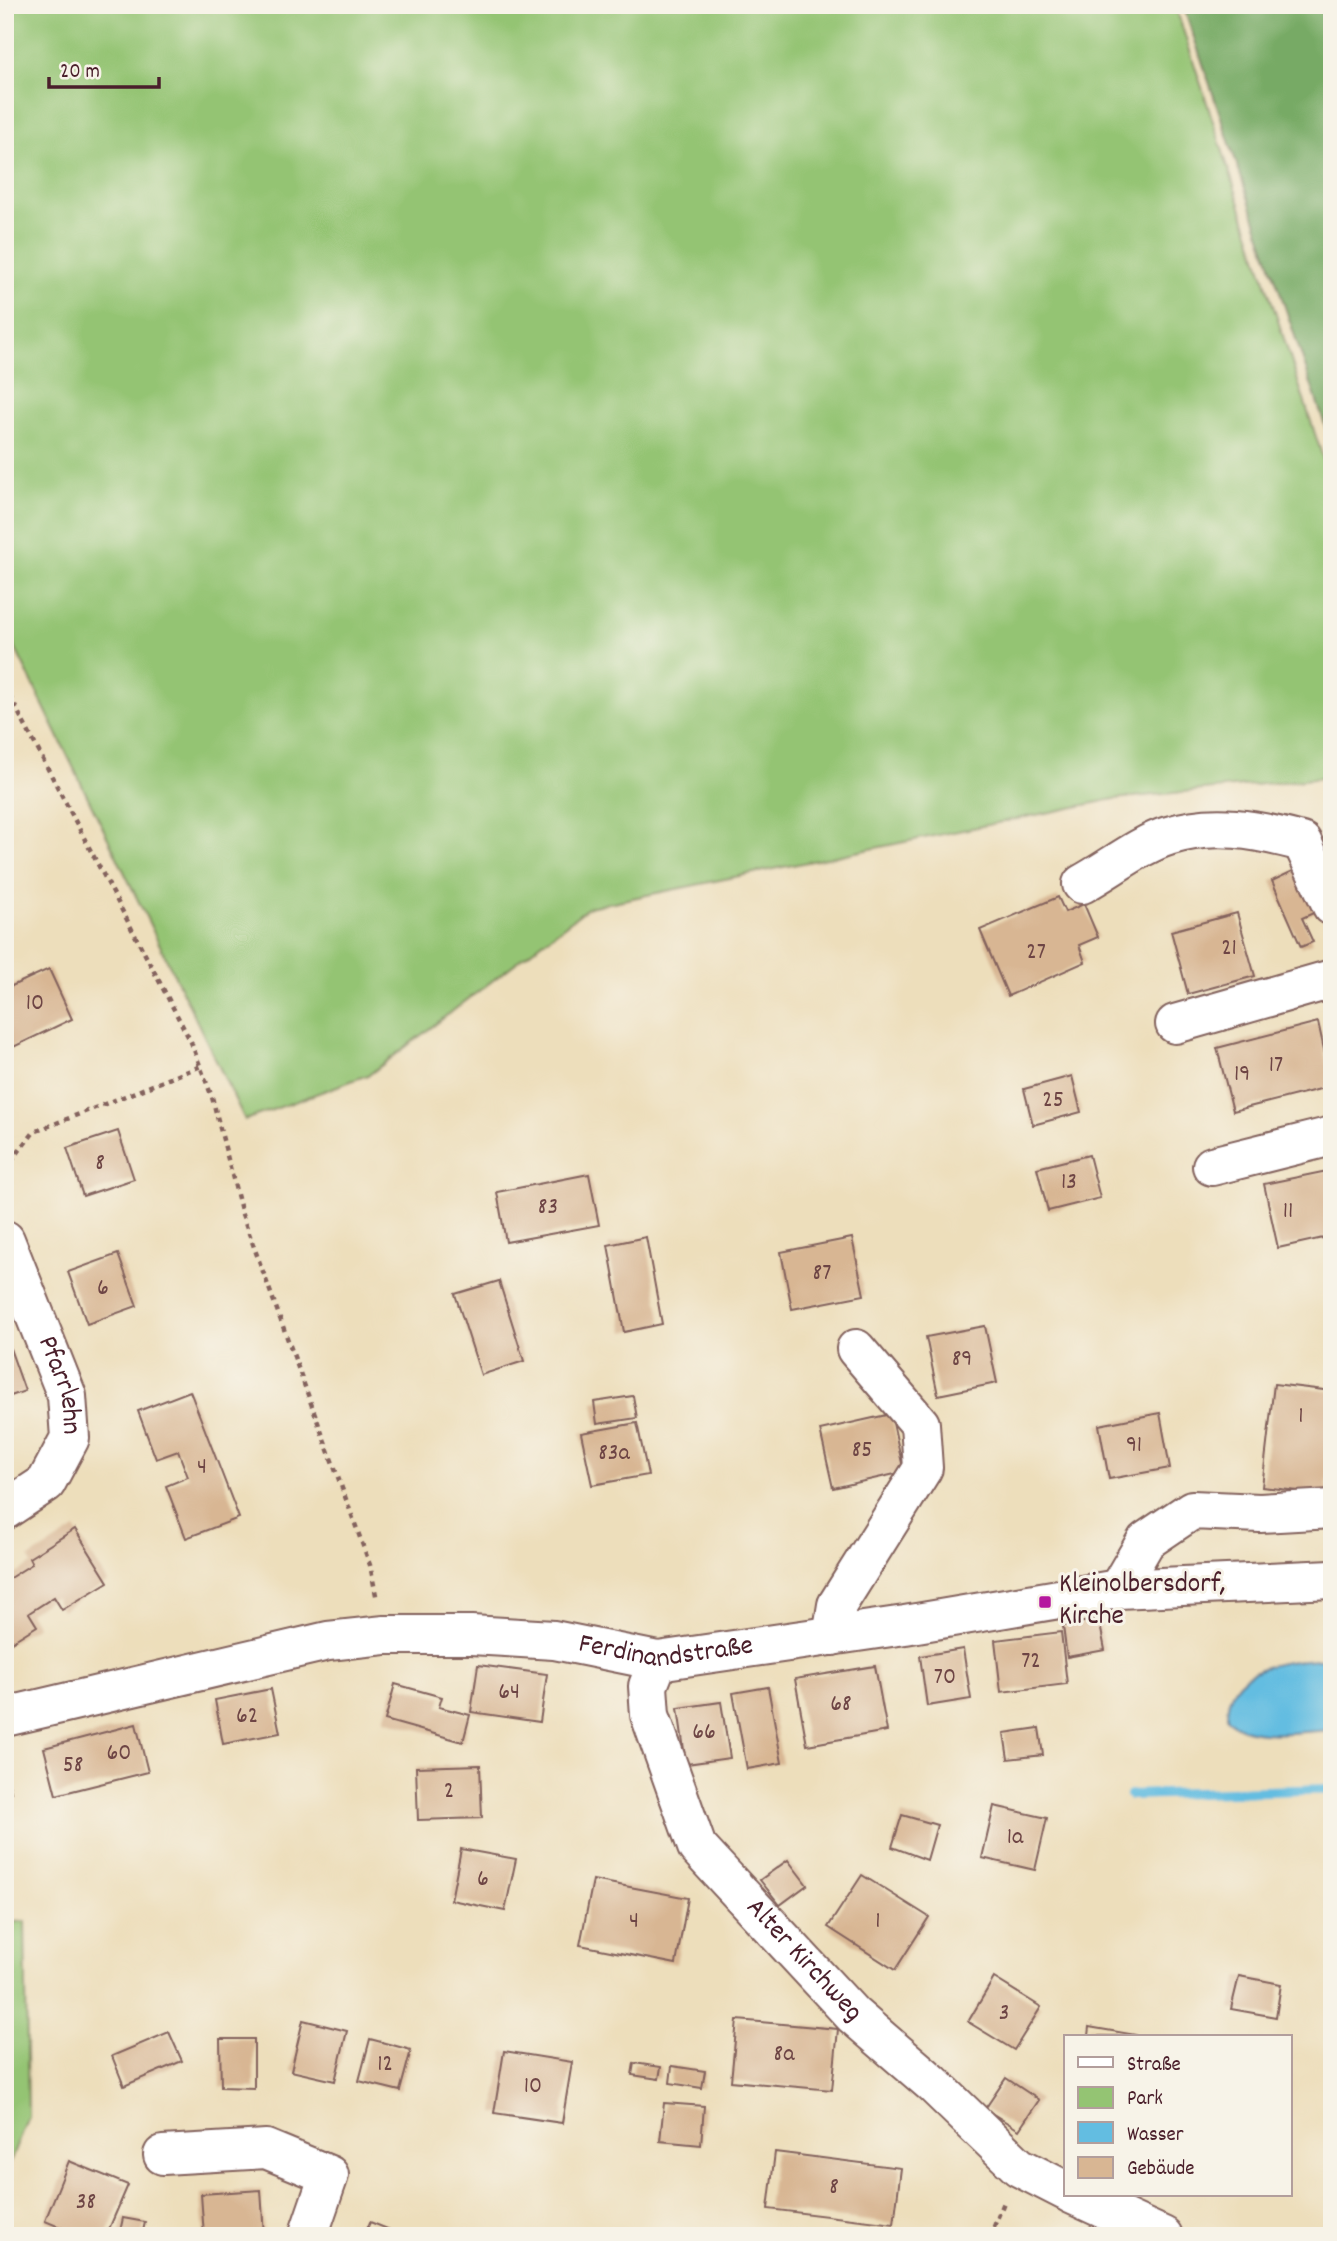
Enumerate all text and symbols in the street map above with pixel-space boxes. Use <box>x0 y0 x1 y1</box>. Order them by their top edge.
scale bar <box>49 46 159 90</box>
text: 20 m <box>60 58 100 88</box>
house number: 21 <box>1221 932 1237 966</box>
house number: 27 <box>1026 936 1046 970</box>
house number: 10 <box>26 987 44 1021</box>
house number: 17 <box>1269 1049 1283 1083</box>
house number: 19 <box>1234 1058 1250 1092</box>
house number: 25 <box>1042 1084 1064 1118</box>
house number: 8 <box>95 1147 105 1181</box>
house number: 13 <box>1061 1166 1077 1200</box>
house number: 83 <box>538 1191 558 1225</box>
house number: 11 <box>1283 1195 1293 1229</box>
house number: 87 <box>813 1257 831 1291</box>
house number: 6 <box>97 1272 109 1306</box>
street label: Pfarrlehn <box>25 1331 90 1436</box>
house number: 89 <box>952 1343 972 1377</box>
house number: 1 <box>1298 1400 1304 1434</box>
house number: 91 <box>1126 1429 1142 1463</box>
house number: 85 <box>852 1434 872 1468</box>
house number: 83a <box>598 1437 631 1471</box>
house number: 4 <box>197 1451 207 1485</box>
place label: Kleinolbersdorf, Kirche <box>1059 1566 1226 1638</box>
marker: Kleinolbersdorf, Kirche <box>1037 1594 1053 1610</box>
street label: Ferdinandstraße <box>575 1625 756 1681</box>
house number: 72 <box>1021 1645 1041 1679</box>
house number: 70 <box>934 1661 956 1695</box>
house number: 64 <box>498 1676 520 1710</box>
house number: 68 <box>830 1688 852 1722</box>
house number: 62 <box>236 1700 258 1734</box>
house number: 66 <box>692 1716 716 1750</box>
house number: 60 <box>107 1737 131 1771</box>
house number: 58 <box>63 1749 83 1783</box>
house number: 2 <box>444 1775 454 1809</box>
house number: 1a <box>1007 1821 1024 1855</box>
house number: 6 <box>477 1863 489 1897</box>
street label: Alter Kirchweg <box>735 1890 871 2032</box>
house number: 4 <box>629 1905 639 1939</box>
house number: 1 <box>875 1905 881 1939</box>
house number: 3 <box>999 1997 1009 2031</box>
legend <box>1064 2035 1292 2196</box>
house number: 8a <box>774 2038 795 2072</box>
house number: 12 <box>377 2048 393 2082</box>
text: Straße <box>1127 2051 1181 2081</box>
house number: 10 <box>524 2070 542 2104</box>
text: Park <box>1127 2085 1163 2115</box>
text: Wasser <box>1127 2121 1184 2151</box>
text: Gebäude <box>1127 2155 1195 2185</box>
house number: 8 <box>829 2171 839 2205</box>
house number: 38 <box>76 2186 96 2220</box>

